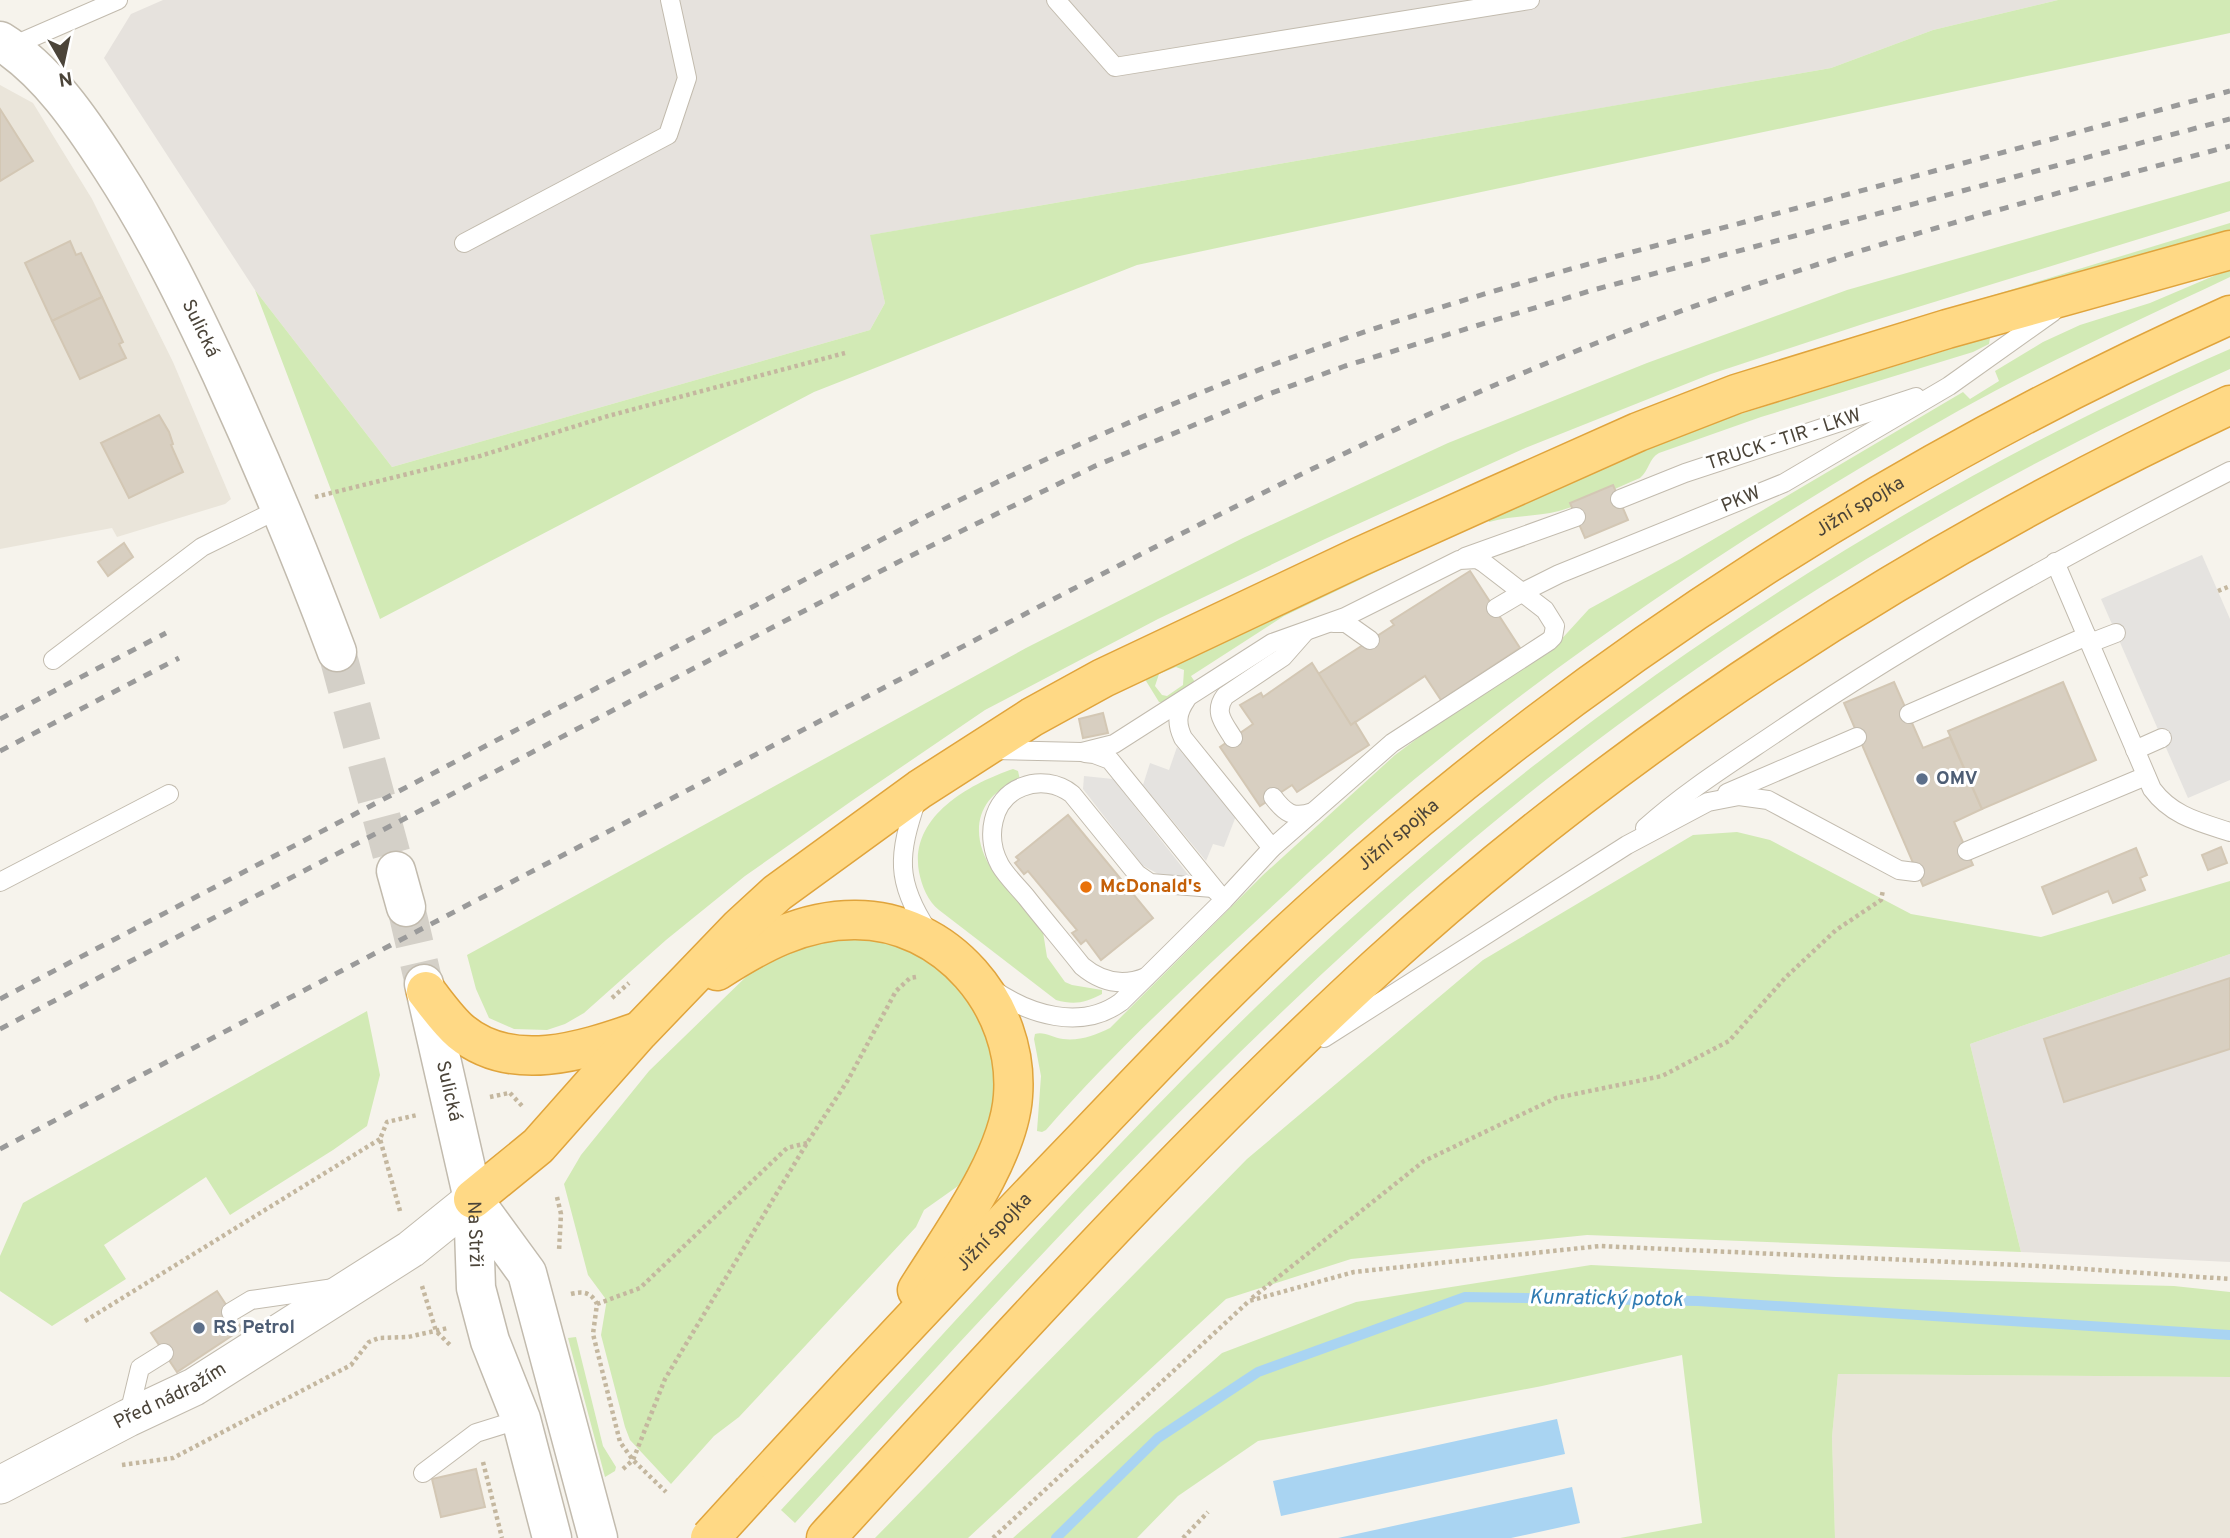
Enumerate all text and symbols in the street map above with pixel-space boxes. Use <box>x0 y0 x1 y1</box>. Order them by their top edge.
north arrow <box>28 28 98 98</box>
text: N <box>57 65 74 91</box>
street label: Sulická <box>176 296 224 362</box>
street label: TRUCK - TIR - LKW <box>1704 404 1864 476</box>
street label: Jižní spojka <box>1811 471 1909 543</box>
street label: PKW <box>1718 481 1764 519</box>
place label: OMV <box>1936 767 1978 791</box>
marker: OMV <box>1914 771 1930 787</box>
street label: Jižní spojka <box>1353 794 1444 877</box>
place label: McDonald's <box>1100 875 1202 899</box>
marker: McDonald's <box>1078 879 1094 895</box>
street label: Sulická <box>430 1059 467 1124</box>
street label: Jižní spojka <box>951 1188 1038 1277</box>
street label: Na Strži <box>461 1201 487 1268</box>
water label: Kunratický potok <box>1529 1284 1684 1314</box>
place label: RS Petrol <box>213 1316 295 1340</box>
marker: RS Petrol <box>191 1320 207 1336</box>
street label: Před nádražím <box>110 1357 231 1435</box>

